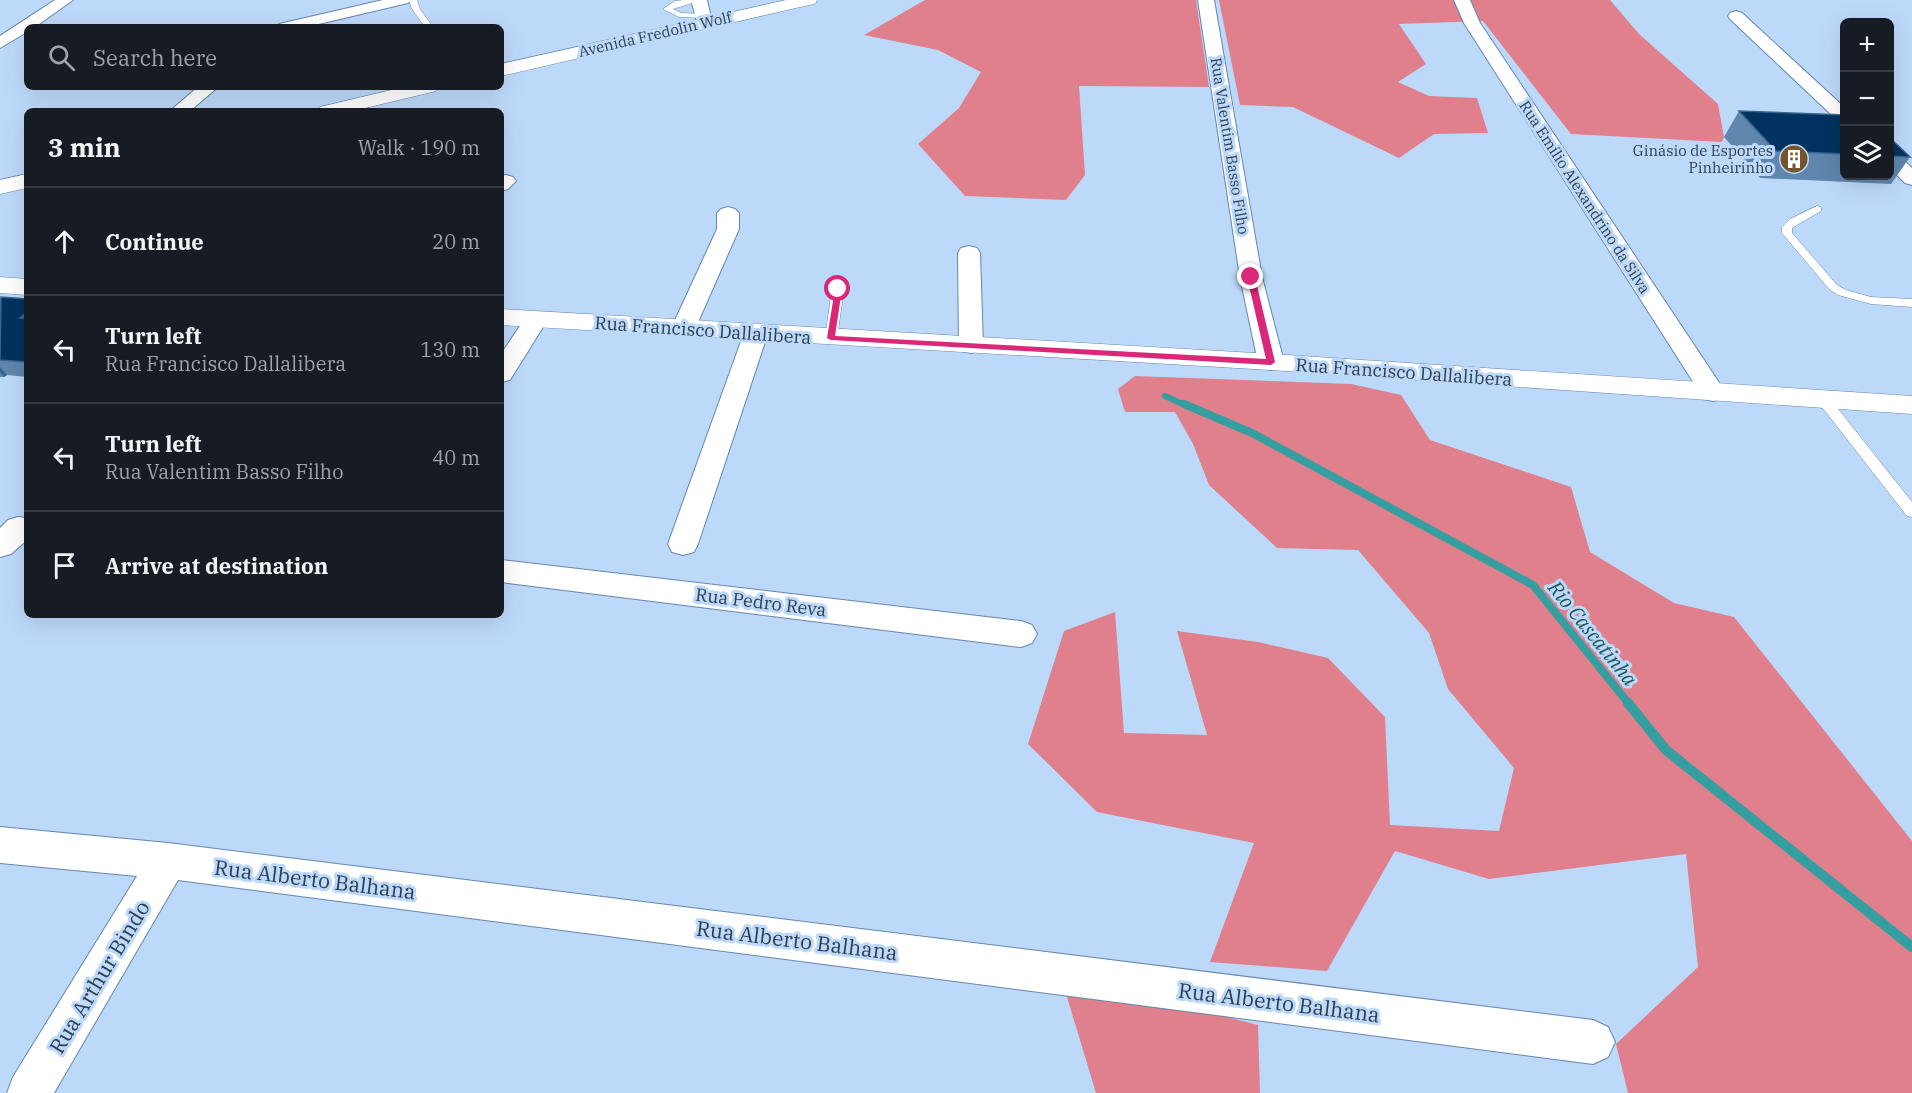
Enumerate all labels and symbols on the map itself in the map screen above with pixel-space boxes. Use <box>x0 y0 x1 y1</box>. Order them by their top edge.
street label: Avenida Fredolin Wolf <box>577 7 734 61</box>
street label: Rua Valentim Basso Filho <box>1207 56 1253 236</box>
street label: Rua Emílio Alexandrino da Silva <box>1515 97 1655 297</box>
place label: Ginásio de Esportes Pinheirinho <box>1633 141 1773 177</box>
building icon: Ginásio de Esportes Pinheirinho <box>1778 143 1810 175</box>
route end <box>1237 263 1263 289</box>
route start <box>824 275 850 301</box>
street label: Rua Francisco Dallalibera <box>594 311 812 349</box>
street label: Rua Francisco Dallalibera <box>1295 353 1513 391</box>
water label: Rio Cascatinha <box>1542 574 1644 691</box>
street label: Rua Pedro Reva <box>694 583 828 621</box>
street label: Rua Alberto Balhana <box>213 853 417 905</box>
street label: Rua Arthur Bindo <box>42 895 156 1059</box>
street label: Rua Alberto Balhana <box>695 914 899 966</box>
street label: Rua Alberto Balhana <box>1177 976 1381 1028</box>

